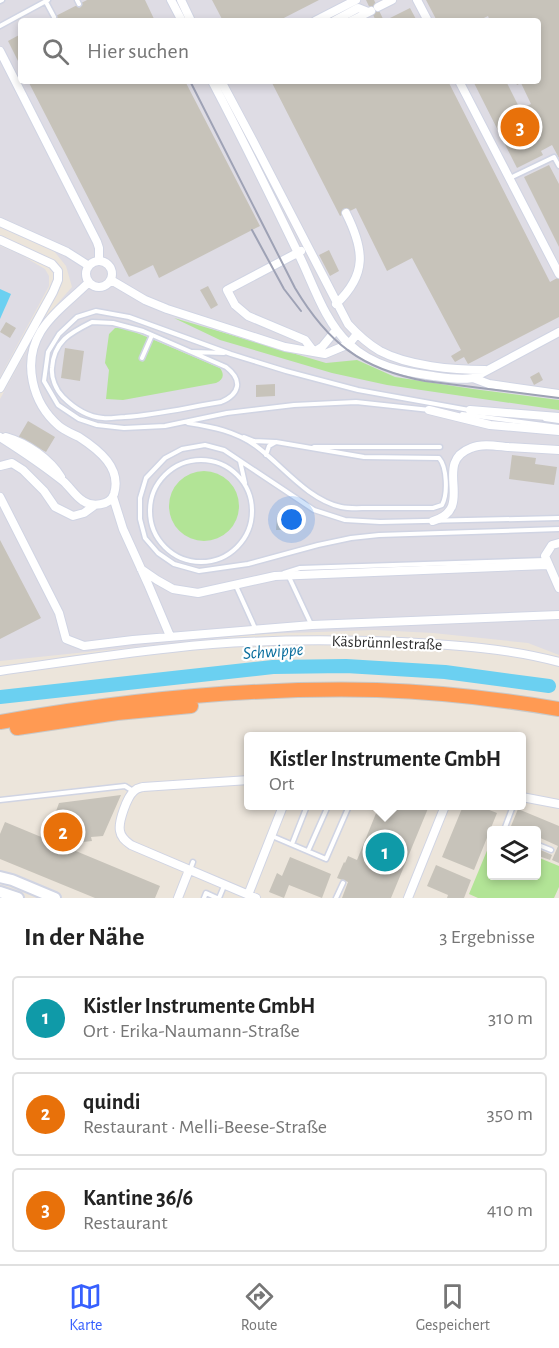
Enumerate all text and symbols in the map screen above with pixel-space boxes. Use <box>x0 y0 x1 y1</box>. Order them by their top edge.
search box <box>18 18 541 84</box>
icon: search <box>39 35 72 68</box>
text: Hier suchen <box>87 40 189 62</box>
pin: 3 <box>500 104 540 150</box>
your location <box>277 505 306 534</box>
street label: Käsbrünnlestraße <box>331 633 442 653</box>
water label: Schwippe <box>242 641 304 663</box>
popup <box>244 732 526 810</box>
text: Kistler Instrumente GmbH <box>269 748 501 770</box>
text: Ort <box>269 774 294 794</box>
pin: 2 <box>44 810 82 854</box>
map controls <box>487 826 541 880</box>
button: layers <box>487 826 541 880</box>
pin: 1 <box>366 830 404 874</box>
text: In der Nähe <box>24 924 144 950</box>
text: 3 Ergebnisse <box>439 927 535 947</box>
text: Kistler Instrumente GmbH <box>83 995 315 1017</box>
text: 1 <box>42 1008 49 1028</box>
text: 310 m <box>488 1008 533 1028</box>
text: Ort · Erika-Naumann-Straße <box>83 1021 300 1041</box>
text: quindi <box>83 1091 141 1113</box>
text: 2 <box>41 1104 50 1124</box>
text: 350 m <box>487 1104 533 1124</box>
text: Restaurant · Melli-Beese-Straße <box>83 1117 327 1137</box>
text: Kantine 36/6 <box>83 1187 193 1209</box>
text: 3 <box>41 1200 50 1220</box>
text: 410 m <box>487 1200 533 1220</box>
text: Restaurant <box>83 1213 168 1233</box>
tab: Karte <box>69 1280 102 1335</box>
tab: Route <box>241 1280 277 1335</box>
tab: Gespeichert <box>416 1280 490 1335</box>

